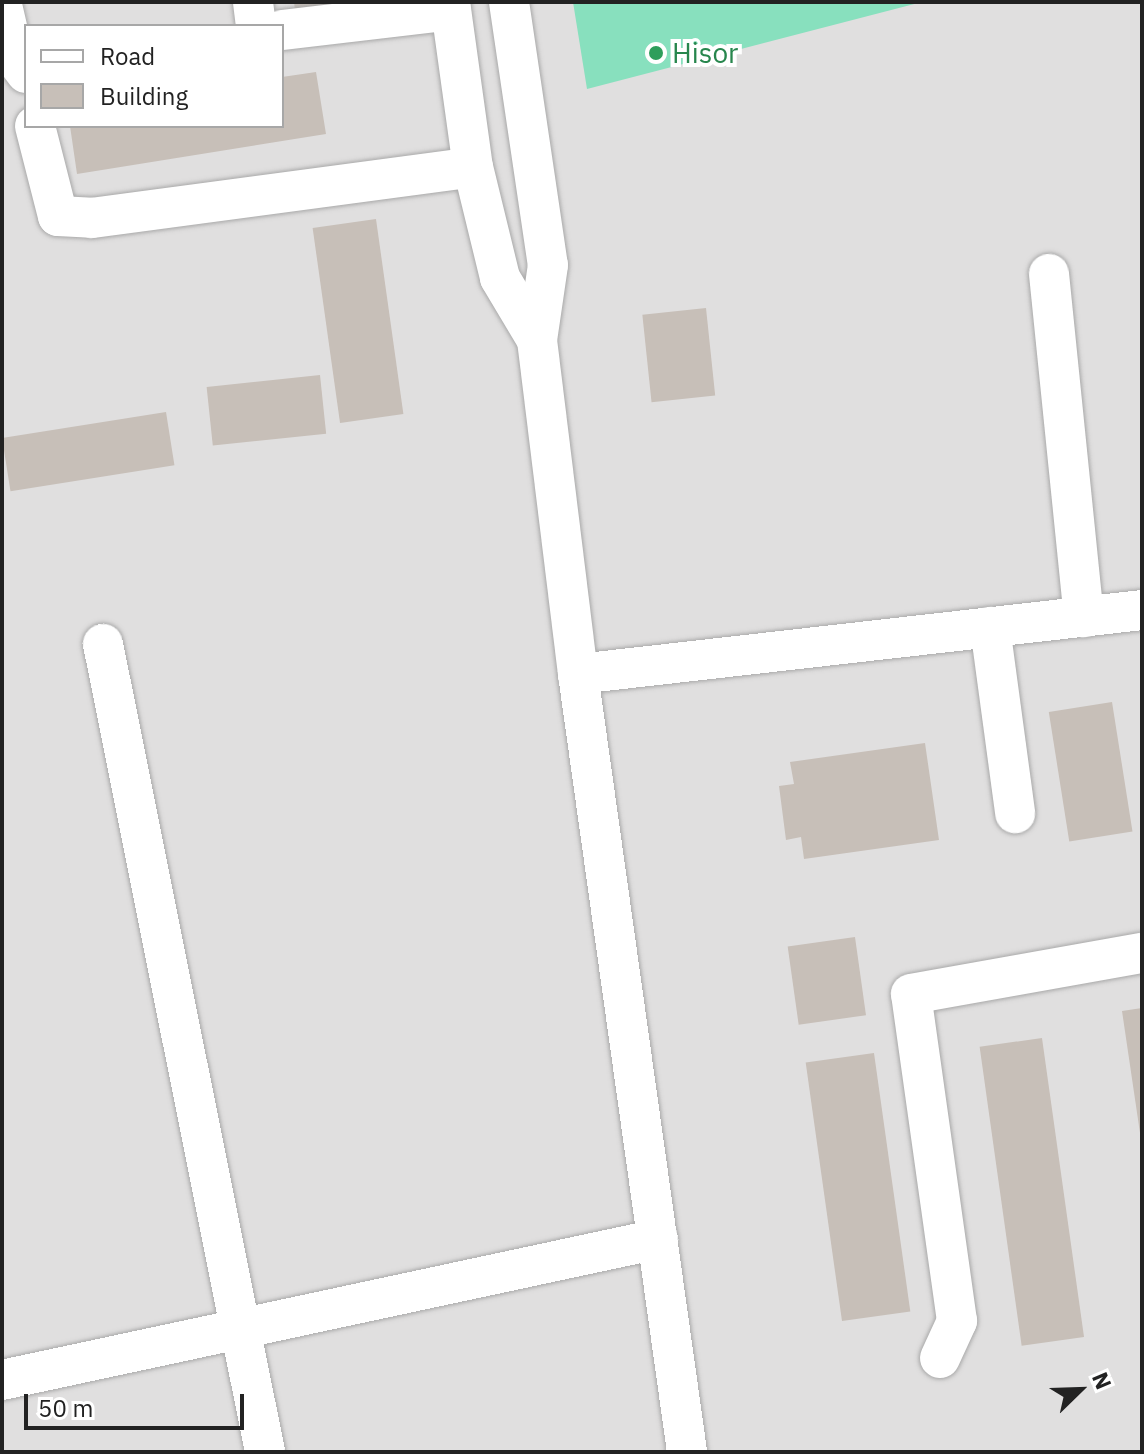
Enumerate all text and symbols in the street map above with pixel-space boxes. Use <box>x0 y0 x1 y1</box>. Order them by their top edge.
legend <box>24 24 284 128</box>
place label: Hisor <box>672 36 738 70</box>
text: Road <box>100 40 155 72</box>
marker: Hisor <box>647 44 665 62</box>
text: Building <box>100 80 188 112</box>
north arrow <box>1040 1350 1120 1430</box>
text: N <box>1086 1367 1119 1393</box>
scale bar <box>28 1378 248 1428</box>
text: 50 m <box>38 1392 93 1424</box>

